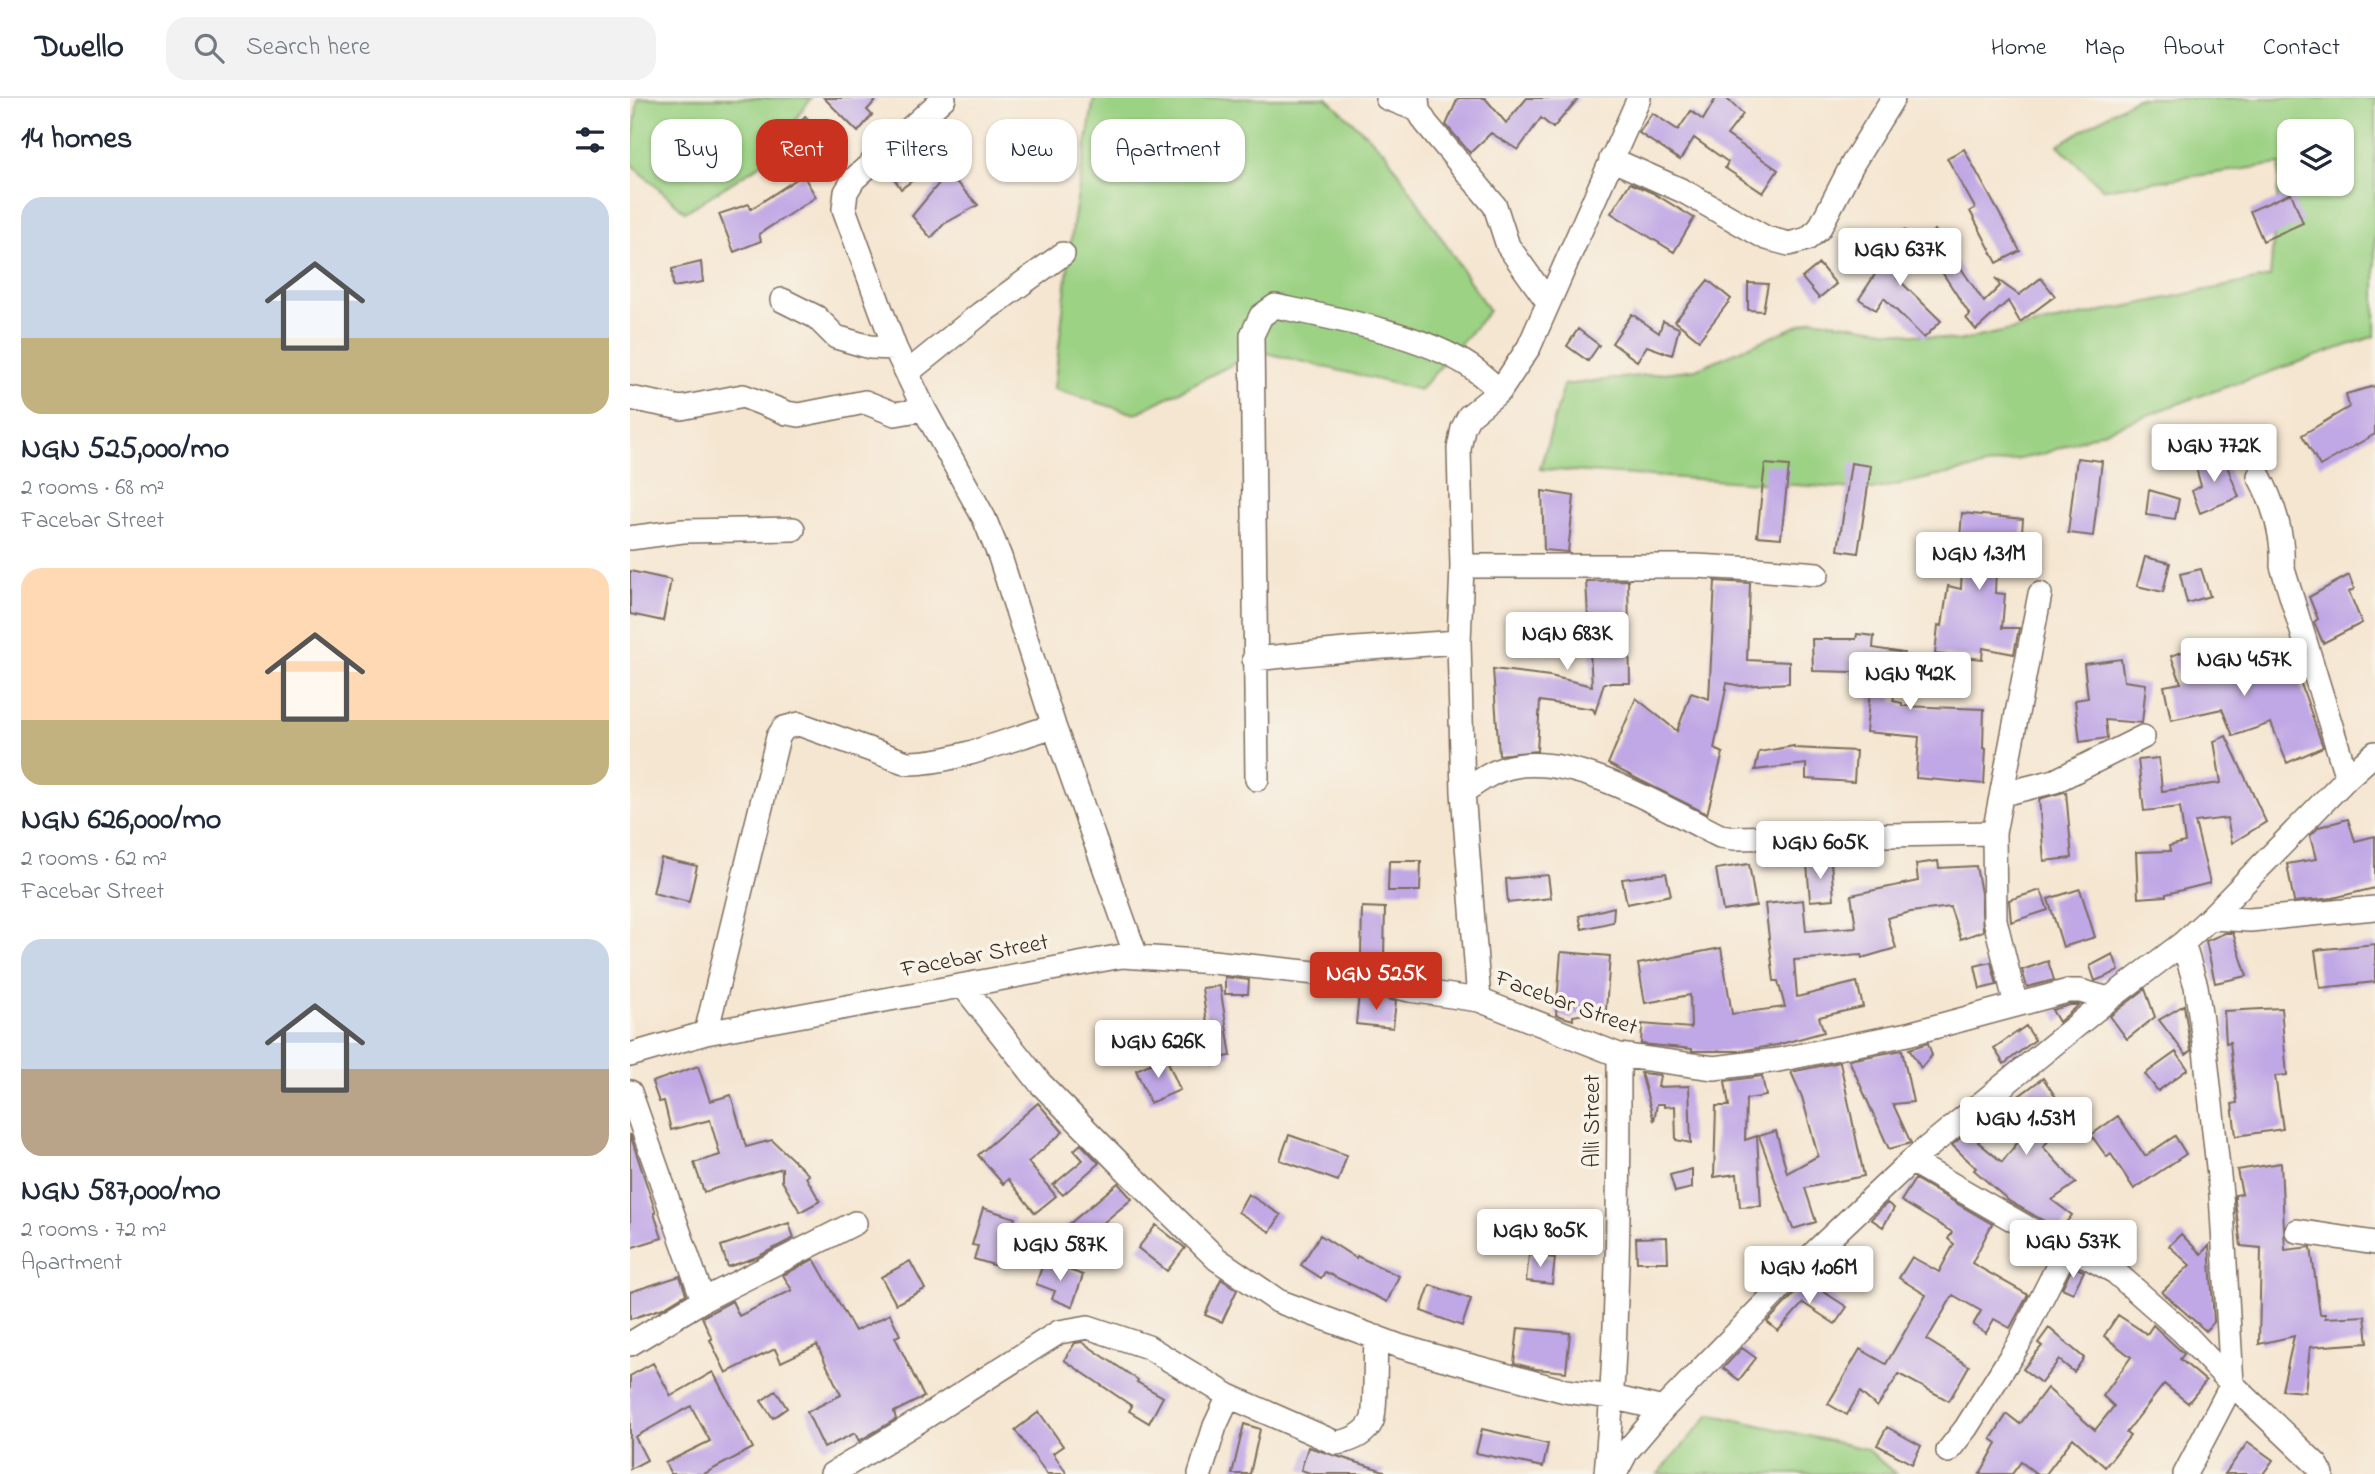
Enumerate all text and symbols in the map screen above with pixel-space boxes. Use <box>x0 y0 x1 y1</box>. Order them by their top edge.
search box <box>166 17 656 80</box>
text: Dwello <box>35 24 124 72</box>
icon: search <box>190 29 228 67</box>
text: Search here <box>246 29 370 67</box>
text: Home <box>1991 31 2047 66</box>
text: Map <box>2085 31 2125 66</box>
text: About <box>2163 31 2225 66</box>
text: Contact <box>2263 31 2340 66</box>
text: 14 homes <box>21 118 132 162</box>
chip: Buy <box>651 119 742 182</box>
chip: Rent <box>756 119 848 182</box>
chip: Filters <box>862 119 972 182</box>
chip: New <box>986 119 1077 182</box>
chip: Apartment <box>1091 119 1245 182</box>
map controls <box>2277 119 2354 196</box>
button: layers <box>2277 119 2354 196</box>
icon: filters <box>571 121 609 159</box>
pin: NGN 637K <box>1828 228 1972 288</box>
text: NGN 637K <box>1854 234 1946 267</box>
icon: home <box>252 243 378 369</box>
pin: NGN 772K <box>2142 424 2286 484</box>
text: NGN 525,000/mo <box>21 428 229 472</box>
text: NGN 772K <box>2168 430 2260 463</box>
text: 2 rooms · 68 m² <box>21 472 164 505</box>
text: Facebar Street <box>21 505 164 538</box>
pin: NGN 1.31M <box>1899 532 2059 592</box>
text: NGN 1.31M <box>1932 538 2026 571</box>
pin: NGN 683K <box>1495 612 1639 672</box>
icon: home <box>252 614 378 740</box>
text: NGN 683K <box>1522 618 1612 651</box>
pin: NGN 457K <box>2172 638 2316 698</box>
text: NGN 457K <box>2197 644 2291 677</box>
pin: NGN 942K <box>1838 652 1982 712</box>
text: NGN 942K <box>1865 658 1955 691</box>
text: NGN 626,000/mo <box>21 799 221 843</box>
pin: NGN 605K <box>1748 822 1892 881</box>
text: NGN 605K <box>1772 827 1868 860</box>
text: 2 rooms · 62 m² <box>21 843 167 876</box>
text: Facebar Street <box>21 876 164 909</box>
street label: Facebar Street <box>897 926 1052 989</box>
pin: NGN 525K <box>1304 953 1448 1012</box>
text: NGN 525K <box>1326 958 1426 991</box>
street label: Facebar Street <box>1489 962 1642 1046</box>
icon: home <box>252 985 378 1111</box>
pin: NGN 626K <box>1086 1020 1230 1080</box>
text: NGN 626K <box>1111 1026 1205 1059</box>
street label: Alli Street <box>1576 1074 1611 1168</box>
pin: NGN 1.53M <box>1946 1098 2106 1157</box>
text: NGN 1.53M <box>1976 1103 2076 1136</box>
text: NGN 587,000/mo <box>21 1170 221 1214</box>
pin: NGN 805K <box>1468 1210 1612 1269</box>
text: 2 rooms · 72 m² <box>21 1214 167 1247</box>
text: NGN 805K <box>1493 1215 1587 1248</box>
pin: NGN 537K <box>2001 1220 2145 1280</box>
pin: NGN 587K <box>988 1224 1132 1283</box>
text: NGN 537K <box>2026 1226 2120 1259</box>
text: NGN 587K <box>1013 1229 1107 1262</box>
pin: NGN 1.06M <box>1729 1246 1889 1306</box>
text: Apartment <box>21 1247 122 1280</box>
text: NGN 1.06M <box>1760 1252 1858 1285</box>

